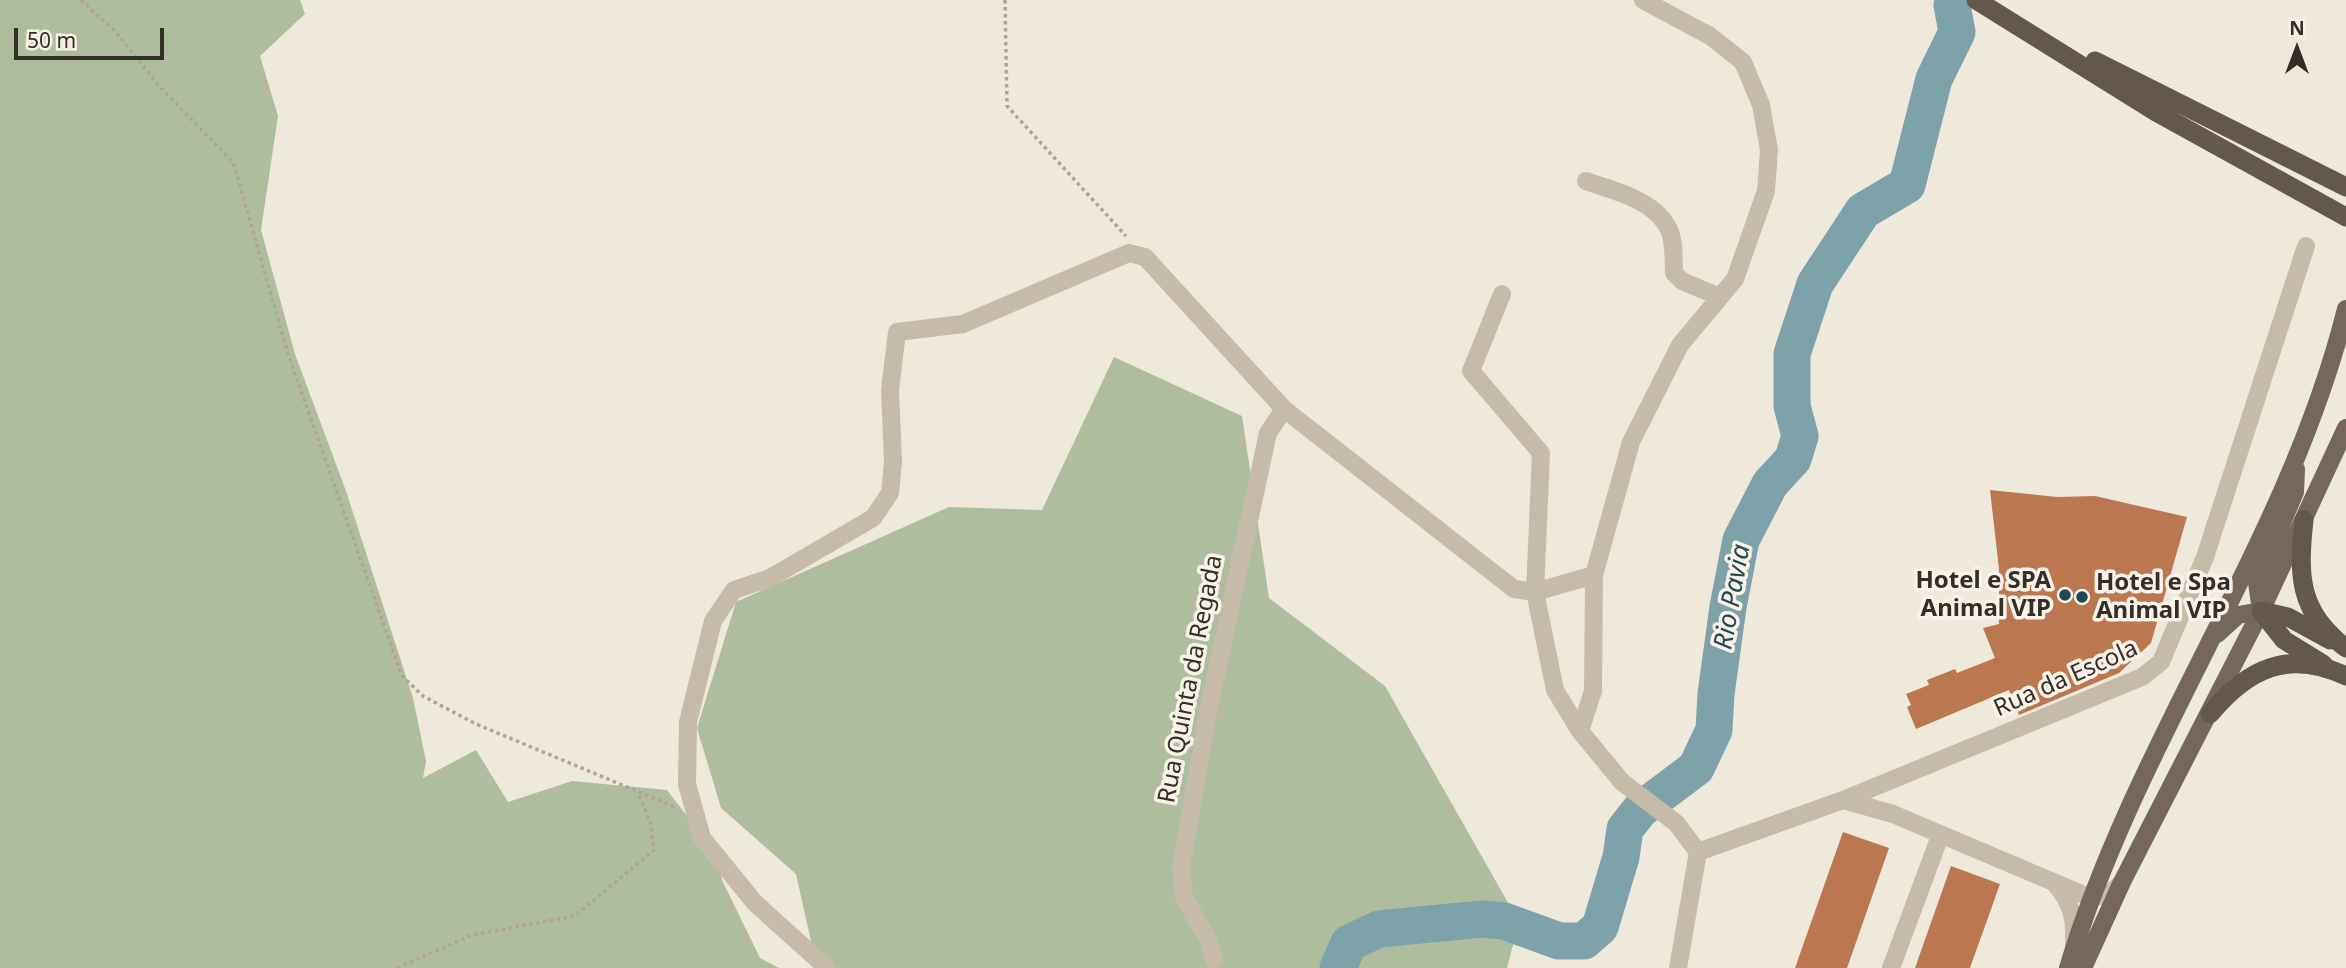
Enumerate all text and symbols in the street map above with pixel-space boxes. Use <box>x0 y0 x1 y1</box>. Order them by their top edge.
scale bar <box>18 14 168 58</box>
north arrow <box>2262 14 2332 84</box>
text: N <box>2289 15 2305 41</box>
text: 50 m <box>27 26 76 54</box>
water label: Rio Pavia <box>1708 542 1758 652</box>
street label: Rua Quinta da Regada <box>1153 553 1229 805</box>
place label: Hotel e SPA Animal VIP <box>1915 567 2051 623</box>
place label: Hotel e Spa Animal VIP <box>2096 569 2231 625</box>
marker: Hotel e SPA Animal VIP <box>2057 587 2073 603</box>
marker: Hotel e Spa Animal VIP <box>2074 589 2090 605</box>
street label: Rua da Escola <box>1990 634 2142 724</box>

